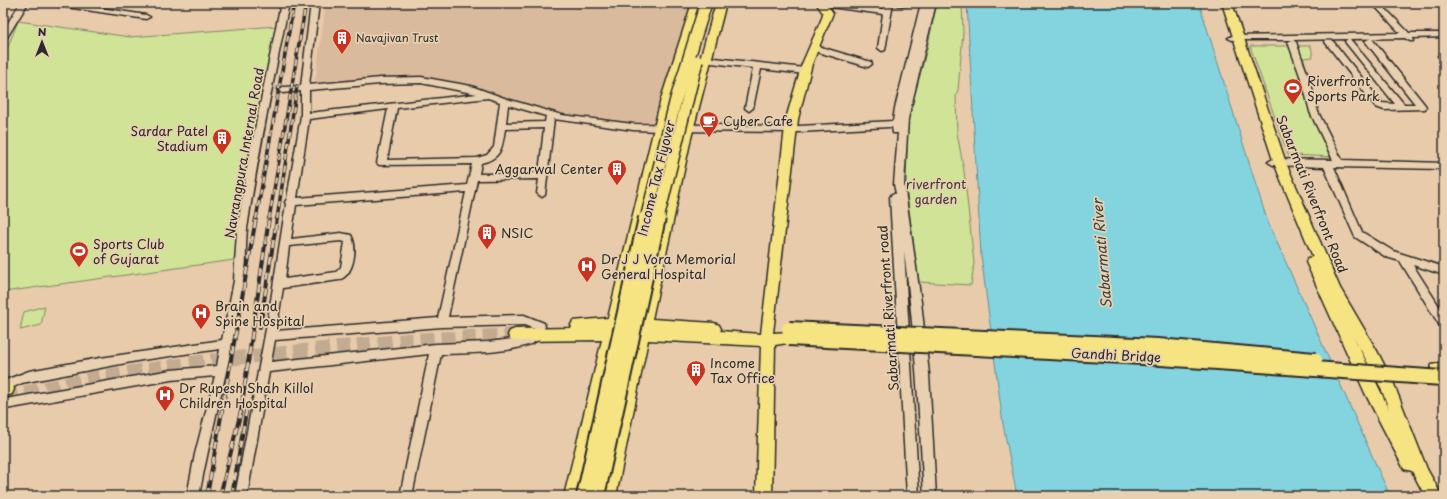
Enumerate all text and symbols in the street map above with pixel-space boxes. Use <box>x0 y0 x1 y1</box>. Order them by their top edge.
north arrow <box>22 22 62 62</box>
text: N <box>38 23 47 40</box>
building icon: Navajivan Trust <box>331 27 353 55</box>
place label: Navajivan Trust <box>356 29 439 46</box>
street label: Navrangpura Internal Road <box>219 66 268 240</box>
place label: Riverfront Sports Park <box>1307 71 1380 105</box>
sports icon: Riverfront Sports Park <box>1282 77 1304 105</box>
cafe icon: Cyber Cafe <box>698 110 720 138</box>
place label: Cyber Cafe <box>723 111 793 130</box>
street label: Sabarmati Riverfront Road <box>1272 112 1353 276</box>
street label: Income Tax Flyover <box>632 117 679 238</box>
place label: Sardar Patel Stadium <box>131 121 208 155</box>
building icon: Sardar Patel Stadium <box>211 127 233 155</box>
building icon: Aggarwal Center <box>606 158 628 186</box>
place label: Aggarwal Center <box>495 159 604 178</box>
park label: riverfront garden <box>906 174 966 208</box>
water label: Sabarmati River <box>1086 197 1117 310</box>
building icon: NSIC <box>476 222 498 250</box>
place label: NSIC <box>501 223 533 242</box>
street label: Sabarmati Riverfront road <box>872 225 903 391</box>
place label: Sports Club of Gujarat <box>93 234 164 268</box>
sports icon: Sports Club of Gujarat <box>68 240 90 268</box>
place label: Dr J J Vora Memorial General Hospital <box>601 249 736 283</box>
hospital icon: Dr J J Vora Memorial General Hospital <box>576 255 598 283</box>
place label: Brain and Spine Hospital <box>215 296 305 330</box>
hospital icon: Brain and Spine Hospital <box>190 302 212 330</box>
street label: Gandhi Bridge <box>1071 343 1162 366</box>
place label: Income Tax Office <box>710 353 775 387</box>
building icon: Income Tax Office <box>685 359 707 387</box>
place label: Dr Rupesh Shah Killol Children Hospital <box>179 378 314 412</box>
hospital icon: Dr Rupesh Shah Killol Children Hospital <box>154 384 176 412</box>

